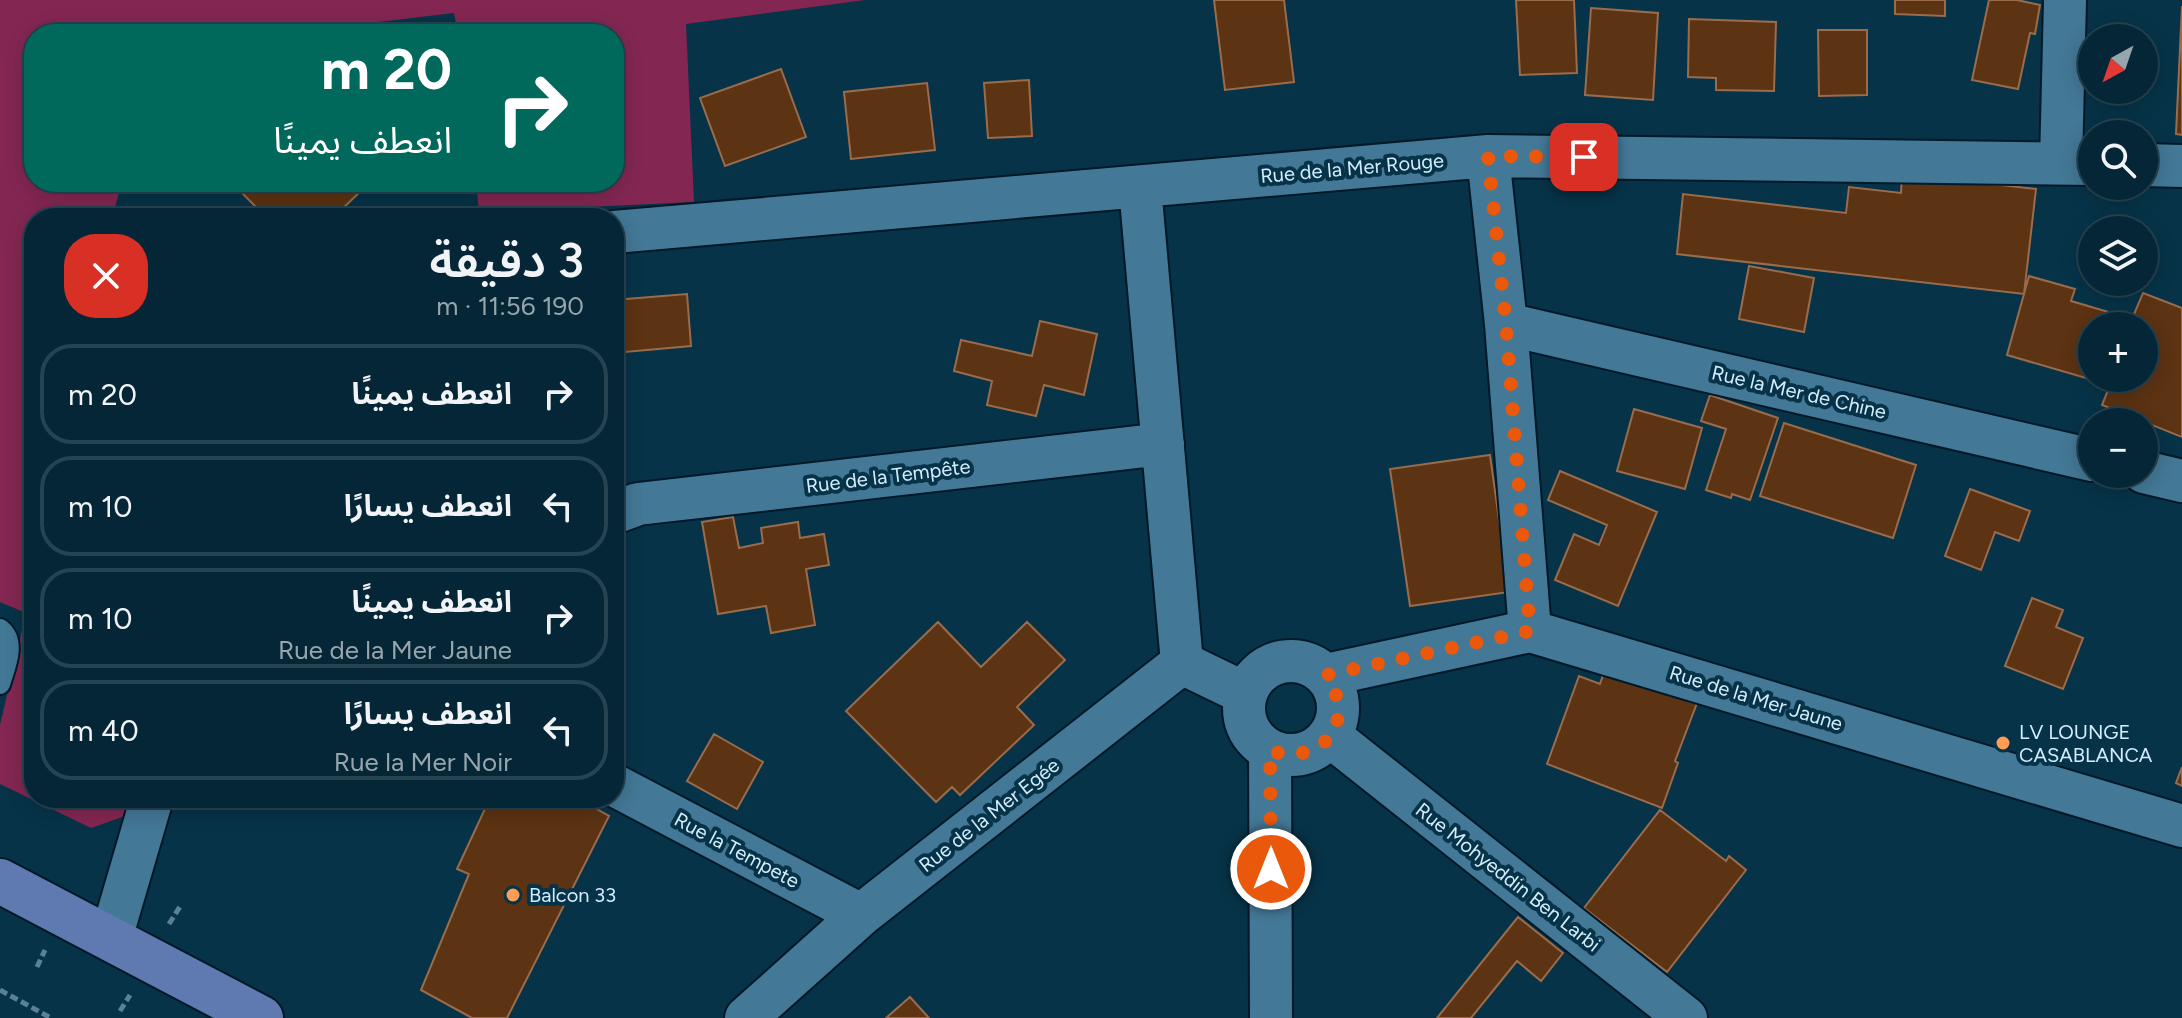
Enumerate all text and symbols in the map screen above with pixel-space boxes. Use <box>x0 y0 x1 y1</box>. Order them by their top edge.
north arrow <box>2078 24 2158 104</box>
map controls <box>2078 24 2158 488</box>
text: 20 m <box>321 36 452 103</box>
icon: right <box>480 56 584 160</box>
text: انعطف يمينًا <box>273 119 452 162</box>
button: search <box>2078 120 2158 200</box>
pin <box>1550 123 1618 191</box>
icon: arrive <box>1562 135 1606 179</box>
street label: Rue de la Mer Rouge <box>1259 148 1445 188</box>
button: layers <box>2078 216 2158 296</box>
text: 3 دقيقة <box>430 231 584 289</box>
button: close <box>64 234 148 318</box>
text: 190 m · 11:56 <box>436 290 584 322</box>
button: + <box>2078 312 2158 392</box>
street label: Rue la Mer de Chine <box>1709 360 1889 424</box>
icon: right <box>536 372 580 416</box>
text: انعطف يمينًا <box>351 375 512 412</box>
text: 20 m <box>68 376 137 413</box>
button: − <box>2078 408 2158 488</box>
street label: Rue de la Tempête <box>804 454 972 498</box>
icon: left <box>536 484 580 528</box>
text: انعطف يسارًا <box>344 487 512 524</box>
text: 10 m <box>68 488 133 525</box>
text: انعطف يمينًا <box>351 583 512 620</box>
icon: right <box>536 596 580 640</box>
text: 10 m <box>68 600 133 637</box>
text: Rue de la Mer Jaune <box>278 634 512 666</box>
street label: Rue de la Mer Jaune <box>1666 660 1846 736</box>
text: انعطف يسارًا <box>344 695 512 732</box>
icon: left <box>536 708 580 752</box>
text: 40 m <box>68 712 139 749</box>
place label: LV LOUNGE CASABLANCA <box>2019 720 2153 767</box>
marker: LV LOUNGE CASABLANCA <box>1994 734 2012 752</box>
text: Rue la Mer Noir <box>334 746 512 778</box>
street label: Rue de la Mer Egée <box>914 753 1064 877</box>
street label: Rue Mohyeddin Ben Larbi <box>1411 798 1605 956</box>
street label: Rue la Tempete <box>670 807 804 893</box>
position arrow <box>1229 827 1313 911</box>
place label: Balcon 33 <box>529 883 616 907</box>
marker: Balcon 33 <box>504 886 522 904</box>

